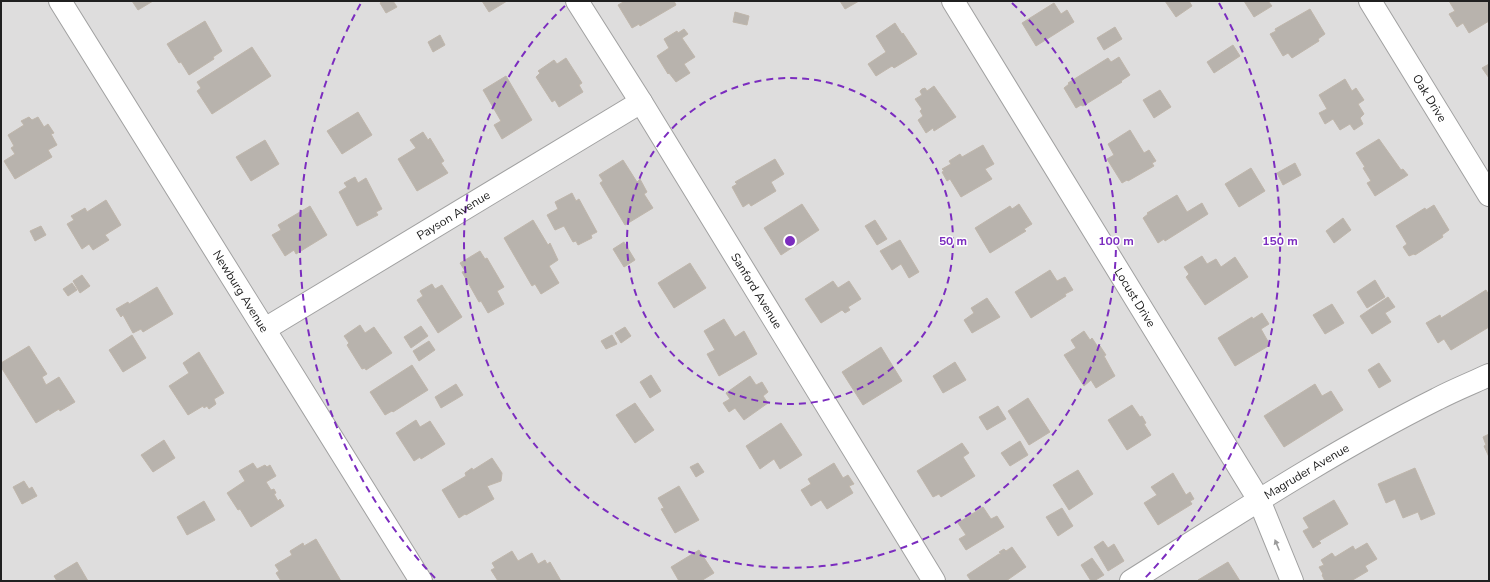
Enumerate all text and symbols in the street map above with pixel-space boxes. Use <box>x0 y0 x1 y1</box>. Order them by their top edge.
street label: Oak Drive <box>1409 71 1450 125</box>
street label: Payson Avenue <box>414 187 493 244</box>
text: 50 m <box>939 233 967 249</box>
text: 100 m <box>1098 233 1134 249</box>
text: 150 m <box>1262 233 1298 249</box>
centre of rings <box>783 234 797 248</box>
street label: Newburg Avenue <box>209 247 272 336</box>
street label: Sanford Avenue <box>727 250 786 332</box>
street label: Locust Drive <box>1111 265 1159 330</box>
street label: Magruder Avenue <box>1261 440 1352 503</box>
one-way arrow <box>1274 538 1280 550</box>

